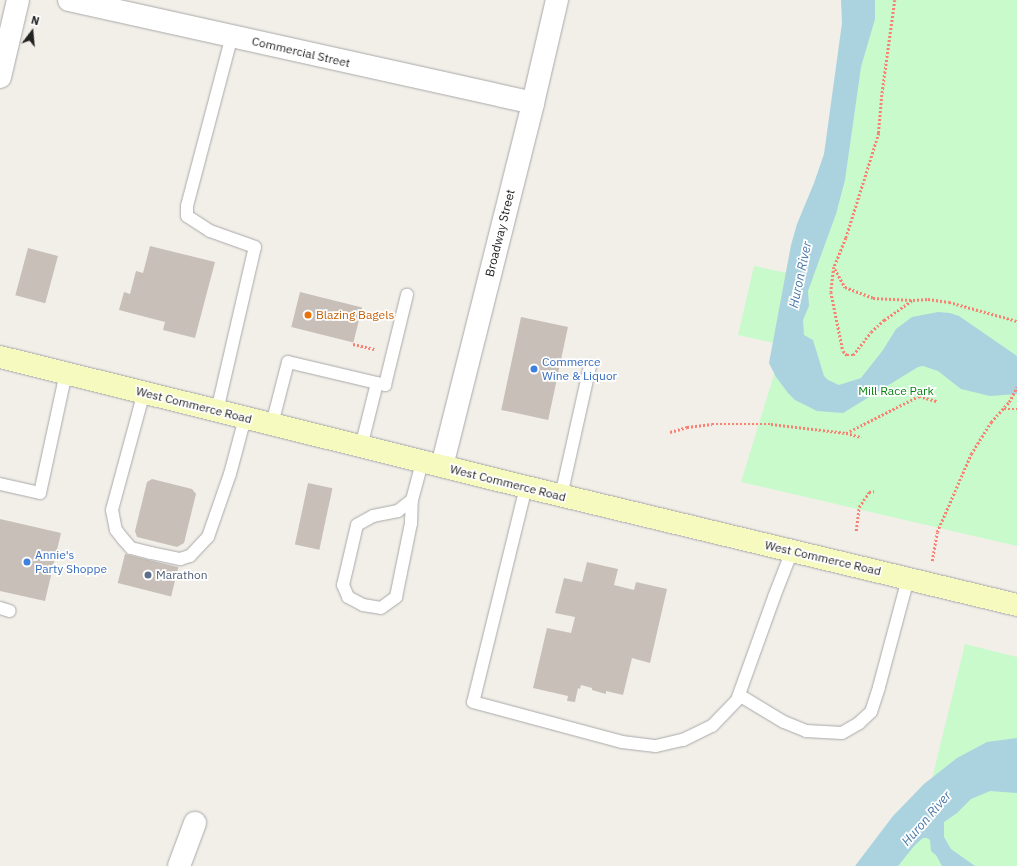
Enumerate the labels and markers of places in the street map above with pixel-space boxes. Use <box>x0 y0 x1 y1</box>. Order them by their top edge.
place label: Blazing Bagels <box>316 308 394 322</box>
marker: Blazing Bagels <box>303 310 313 320</box>
place label: Commerce Wine & Liquor <box>542 355 617 383</box>
marker: Commerce Wine & Liquor <box>529 364 539 374</box>
place label: Annie's Party Shoppe <box>35 548 107 576</box>
marker: Annie's Party Shoppe <box>22 557 32 567</box>
place label: Marathon <box>156 568 207 582</box>
marker: Marathon <box>143 570 153 580</box>

